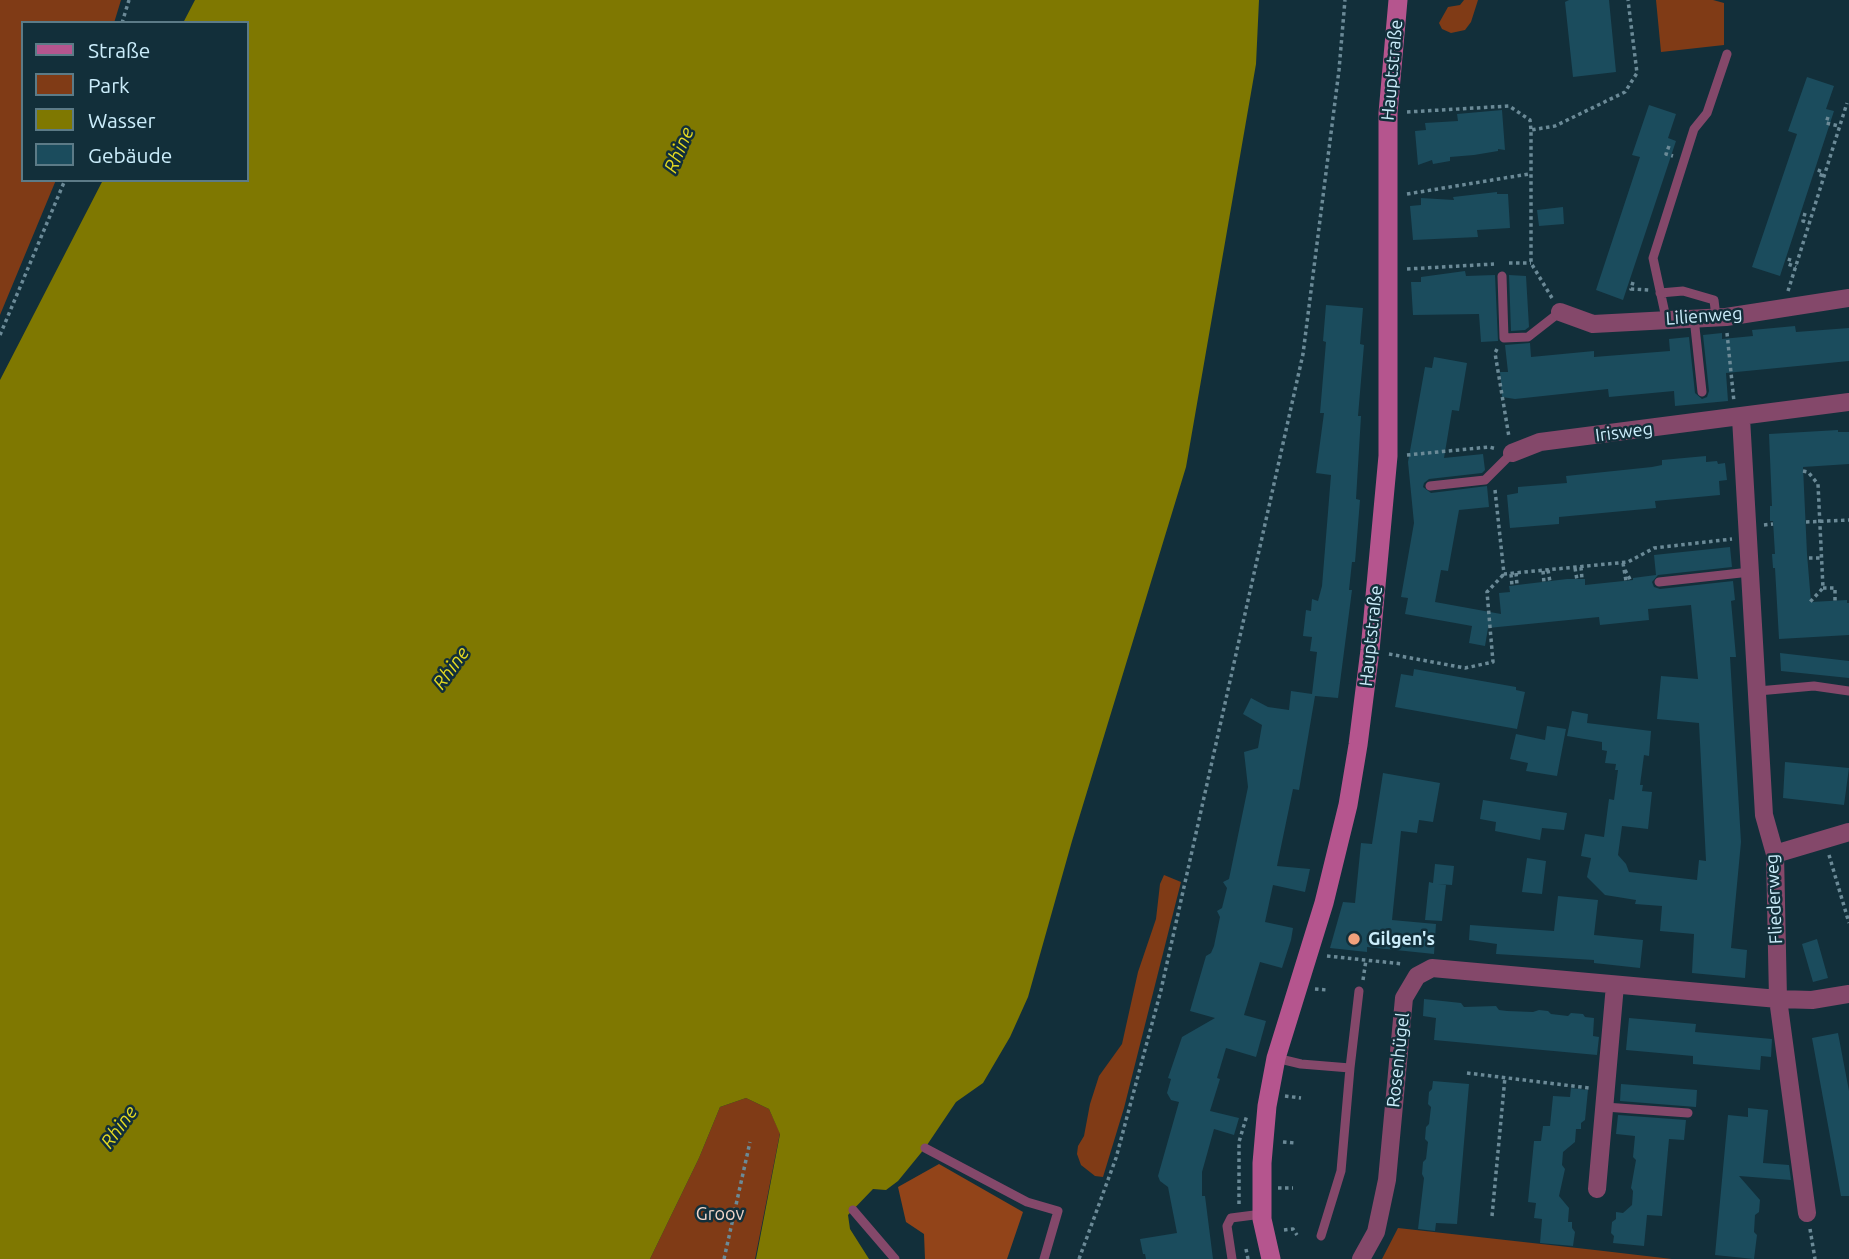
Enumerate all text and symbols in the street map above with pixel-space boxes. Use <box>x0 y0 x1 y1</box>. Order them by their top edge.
street label: Hauptstraße <box>1377 19 1407 121</box>
legend <box>21 21 248 182</box>
text: Straße <box>88 38 150 62</box>
text: Park <box>88 73 130 97</box>
text: Wasser <box>88 108 156 132</box>
water label: Rhine <box>659 124 699 176</box>
text: Gebäude <box>88 143 172 167</box>
street label: Lilienweg <box>1665 303 1743 329</box>
street label: Irisweg <box>1594 418 1654 446</box>
street label: Hauptstraße <box>1355 584 1387 688</box>
water label: Rhine <box>428 642 474 694</box>
street label: Fliederweg <box>1761 853 1787 945</box>
place label: Gilgen's <box>1368 928 1435 950</box>
marker: Gilgen's <box>1346 931 1362 947</box>
street label: Rosenhügel <box>1382 1011 1414 1109</box>
water label: Rhine <box>96 1101 142 1153</box>
park label: Groov <box>696 1203 744 1225</box>

